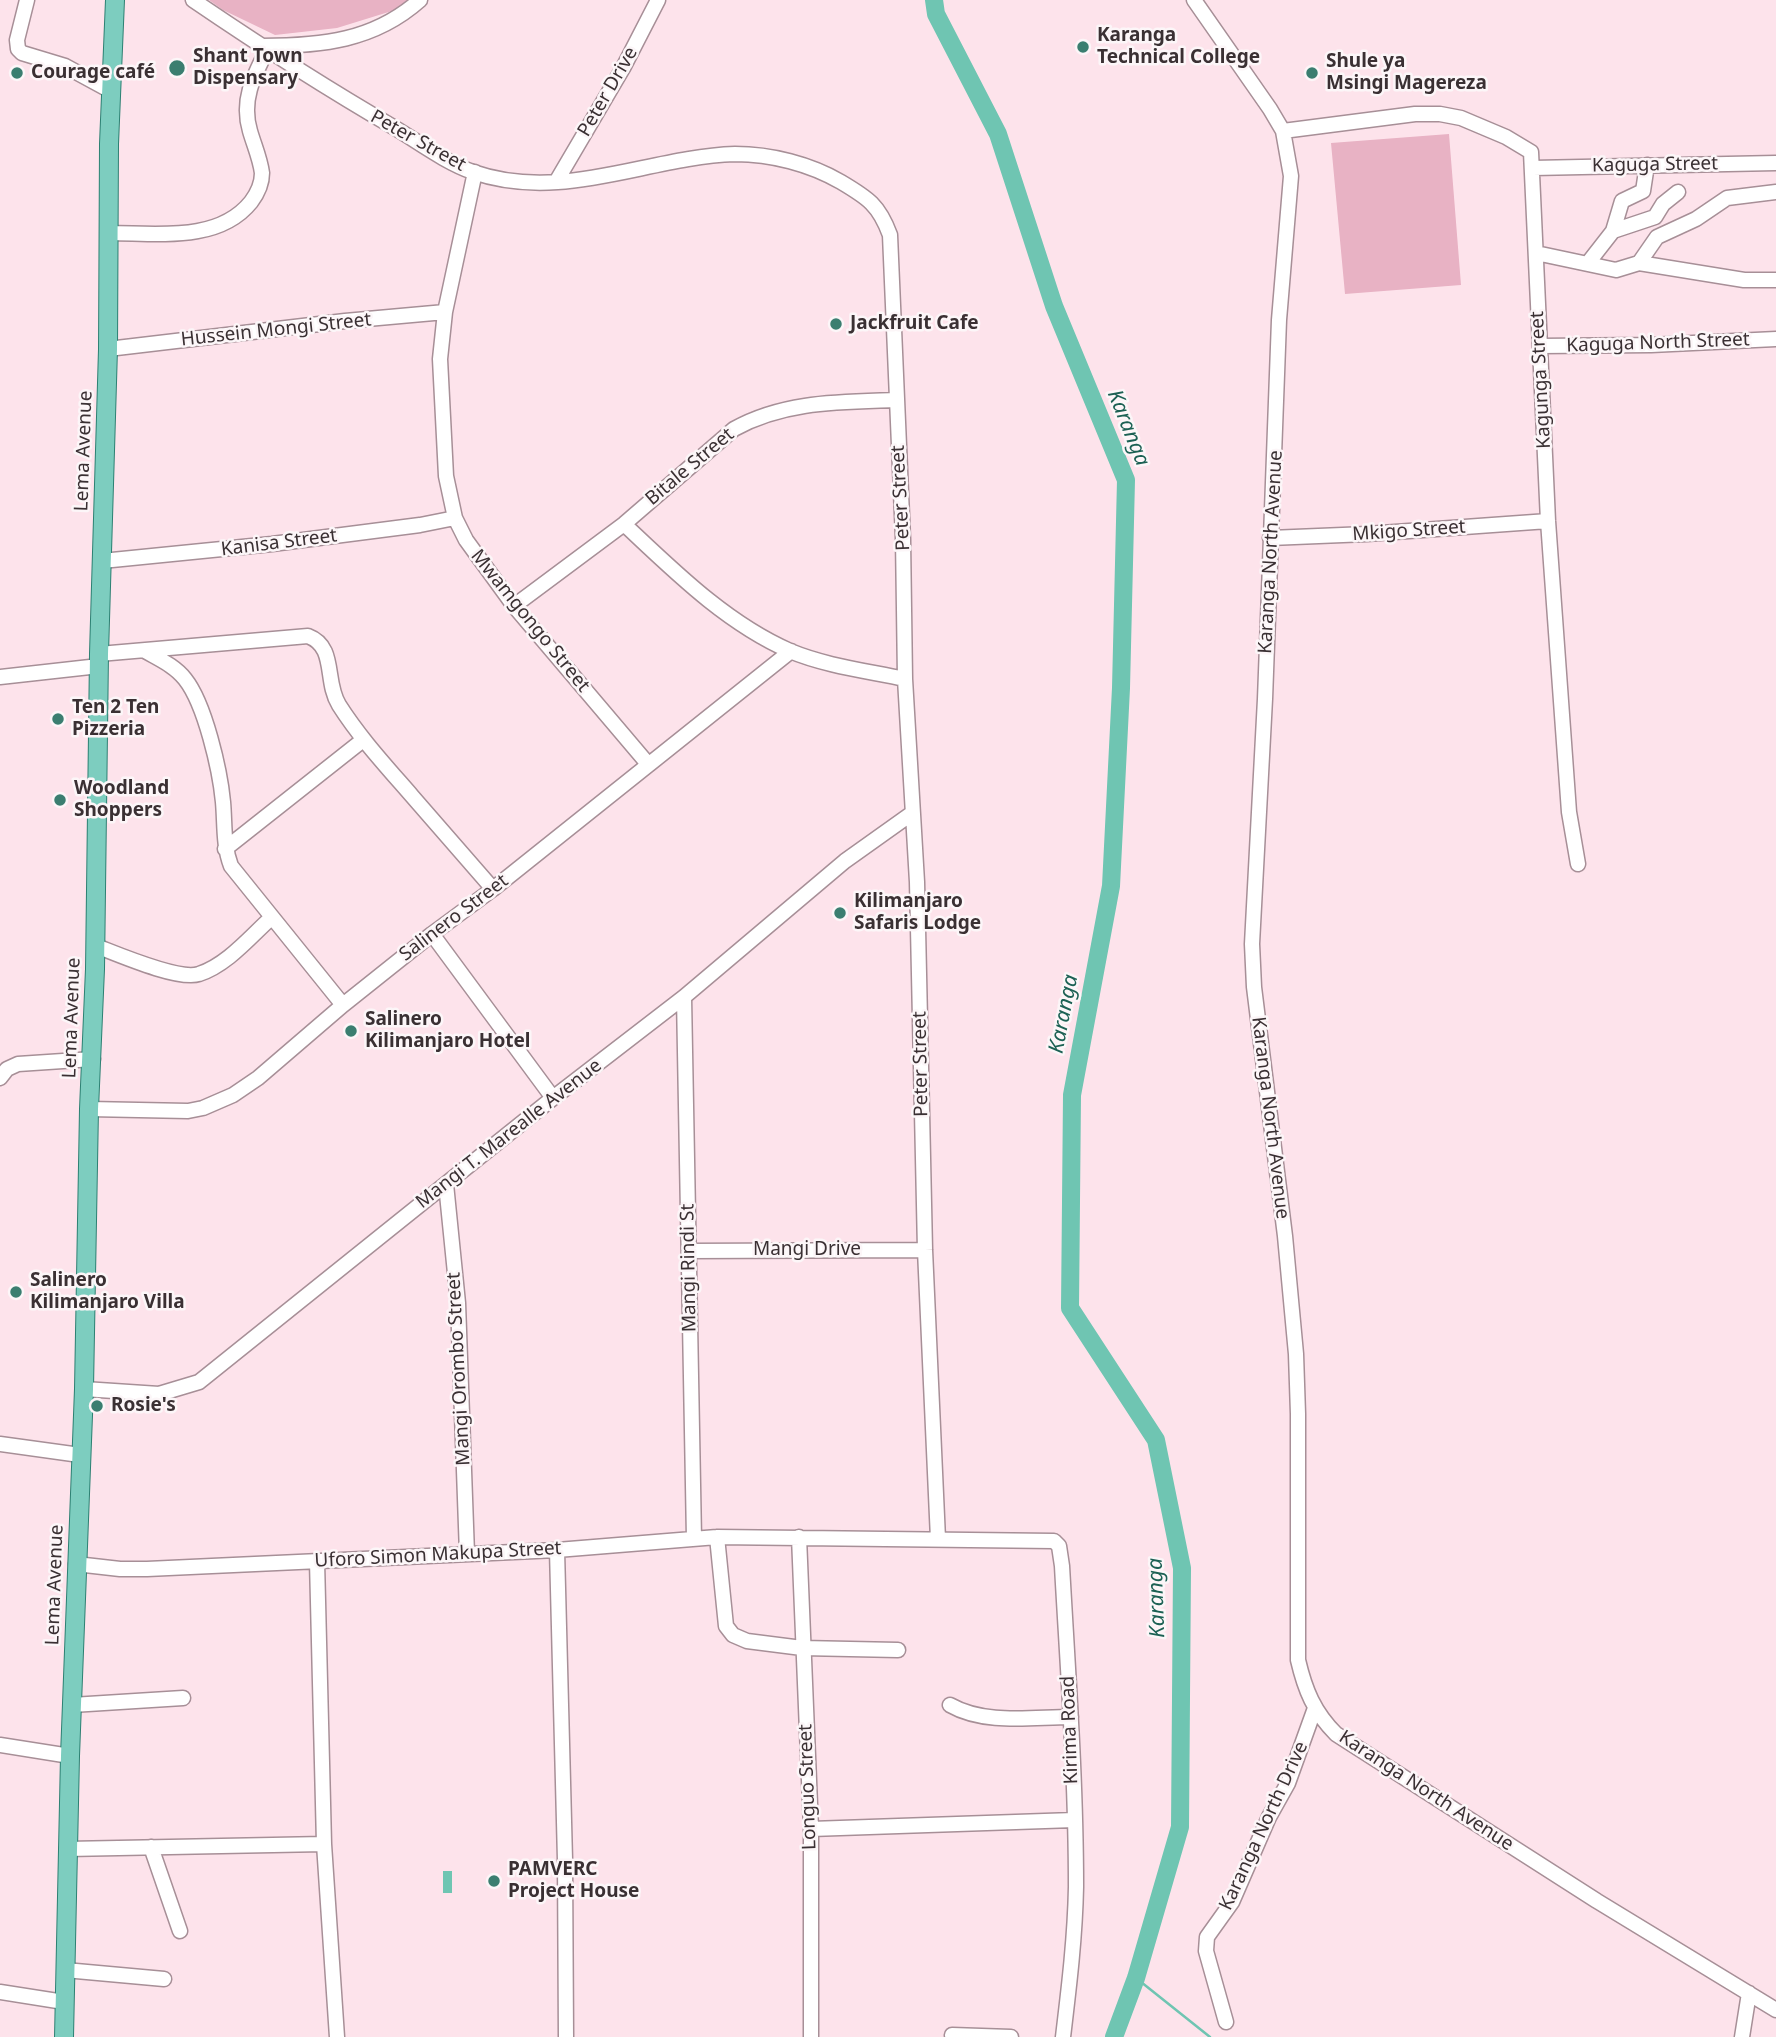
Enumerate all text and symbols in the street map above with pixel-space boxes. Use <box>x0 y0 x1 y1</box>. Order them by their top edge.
place label: Karanga Technical College <box>1097 25 1260 69</box>
marker: Karanga Technical College <box>1075 39 1091 55</box>
street label: Peter Drive <box>573 43 643 141</box>
place label: Shant Town Dispensary <box>193 46 302 90</box>
place label: Shule ya Msingi Magereza <box>1326 51 1487 95</box>
marker: Shant Town Dispensary <box>167 58 187 78</box>
place label: Courage café <box>31 62 155 84</box>
marker: Courage café <box>9 65 25 81</box>
marker: Shule ya Msingi Magereza <box>1304 65 1320 81</box>
street label: Peter Street <box>366 105 470 177</box>
street label: Kaguga Street <box>1592 153 1718 177</box>
street label: Hussein Mongi Street <box>180 309 372 351</box>
street label: Kagunga Street <box>1526 311 1556 449</box>
place label: Jackfruit Cafe <box>850 313 979 335</box>
marker: Jackfruit Cafe <box>828 316 844 332</box>
street label: Kaguga North Street <box>1566 328 1750 358</box>
water label: Karanga <box>1101 386 1155 470</box>
street label: Lema Avenue <box>70 390 98 512</box>
street label: Bitale Street <box>641 423 739 511</box>
street label: Peter Street <box>887 445 915 551</box>
street label: Karanga North Avenue <box>1254 450 1288 654</box>
street label: Mkigo Street <box>1352 516 1466 546</box>
street label: Kanisa Street <box>220 525 338 561</box>
street label: Mwamgongo Street <box>466 545 594 697</box>
place label: Ten 2 Ten Pizzeria <box>72 697 159 741</box>
marker: Ten 2 Ten Pizzeria <box>50 711 66 727</box>
place label: Woodland Shoppers <box>74 778 169 822</box>
marker: Woodland Shoppers <box>52 792 68 808</box>
street label: Salinero Street <box>395 870 513 966</box>
place label: Kilimanjaro Safaris Lodge <box>854 891 981 935</box>
marker: Kilimanjaro Safaris Lodge <box>832 905 848 921</box>
street label: Lema Avenue <box>58 957 86 1079</box>
water label: Karanga <box>1044 972 1084 1056</box>
place label: Salinero Kilimanjaro Hotel <box>365 1009 531 1053</box>
street label: Peter Street <box>909 1011 933 1117</box>
street label: Karanga North Avenue <box>1246 1016 1294 1220</box>
marker: Salinero Kilimanjaro Hotel <box>343 1023 359 1039</box>
street label: Mangi T. Marealle Avenue <box>412 1054 606 1214</box>
street label: Mangi Rindi St <box>676 1204 702 1332</box>
street label: Mangi Drive <box>753 1239 861 1261</box>
place label: Salinero Kilimanjaro Villa <box>30 1270 185 1314</box>
street label: Mangi Orombo Street <box>443 1272 475 1466</box>
marker: Salinero Kilimanjaro Villa <box>8 1284 24 1300</box>
place label: Rosie's <box>111 1395 176 1417</box>
marker: Rosie's <box>89 1398 105 1414</box>
street label: Lema Avenue <box>41 1524 69 1646</box>
street label: Uforo Simon Makupa Street <box>314 1537 562 1573</box>
water label: Karanga <box>1143 1558 1171 1638</box>
street label: Kirima Road <box>1057 1675 1083 1785</box>
street label: Longuo Street <box>794 1724 822 1850</box>
street label: Karanga North Avenue <box>1334 1726 1518 1856</box>
street label: Karanga North Drive <box>1215 1738 1313 1914</box>
place label: PAMVERC Project House <box>508 1859 639 1903</box>
marker: PAMVERC Project House <box>486 1873 502 1889</box>

